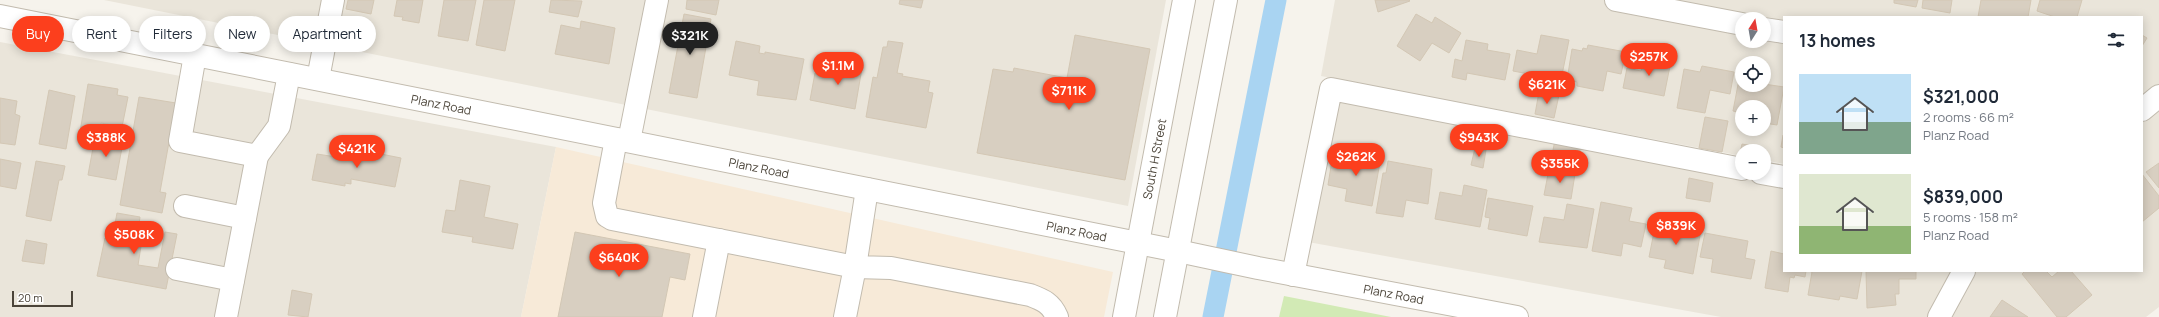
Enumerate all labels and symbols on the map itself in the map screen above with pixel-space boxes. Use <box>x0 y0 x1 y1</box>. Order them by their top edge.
north arrow <box>1735 12 1771 48</box>
pin: $321K <box>662 22 718 56</box>
pin: $257K <box>1621 43 1677 77</box>
pin: $1.1M <box>810 52 866 86</box>
pin: $621K <box>1519 71 1575 105</box>
pin: $711K <box>1041 77 1097 111</box>
street label: Planz Road <box>410 90 473 118</box>
street label: South H Street <box>1138 117 1170 201</box>
pin: $388K <box>78 124 134 158</box>
pin: $943K <box>1451 124 1507 158</box>
pin: $421K <box>329 135 385 169</box>
pin: $262K <box>1328 143 1384 177</box>
pin: $355K <box>1532 150 1588 184</box>
street label: Planz Road <box>727 153 791 182</box>
pin: $839K <box>1648 212 1704 246</box>
street label: Planz Road <box>1045 216 1108 245</box>
pin: $508K <box>106 221 162 255</box>
pin: $640K <box>591 244 647 278</box>
street label: Planz Road <box>1362 280 1425 308</box>
scale bar <box>12 289 73 308</box>

